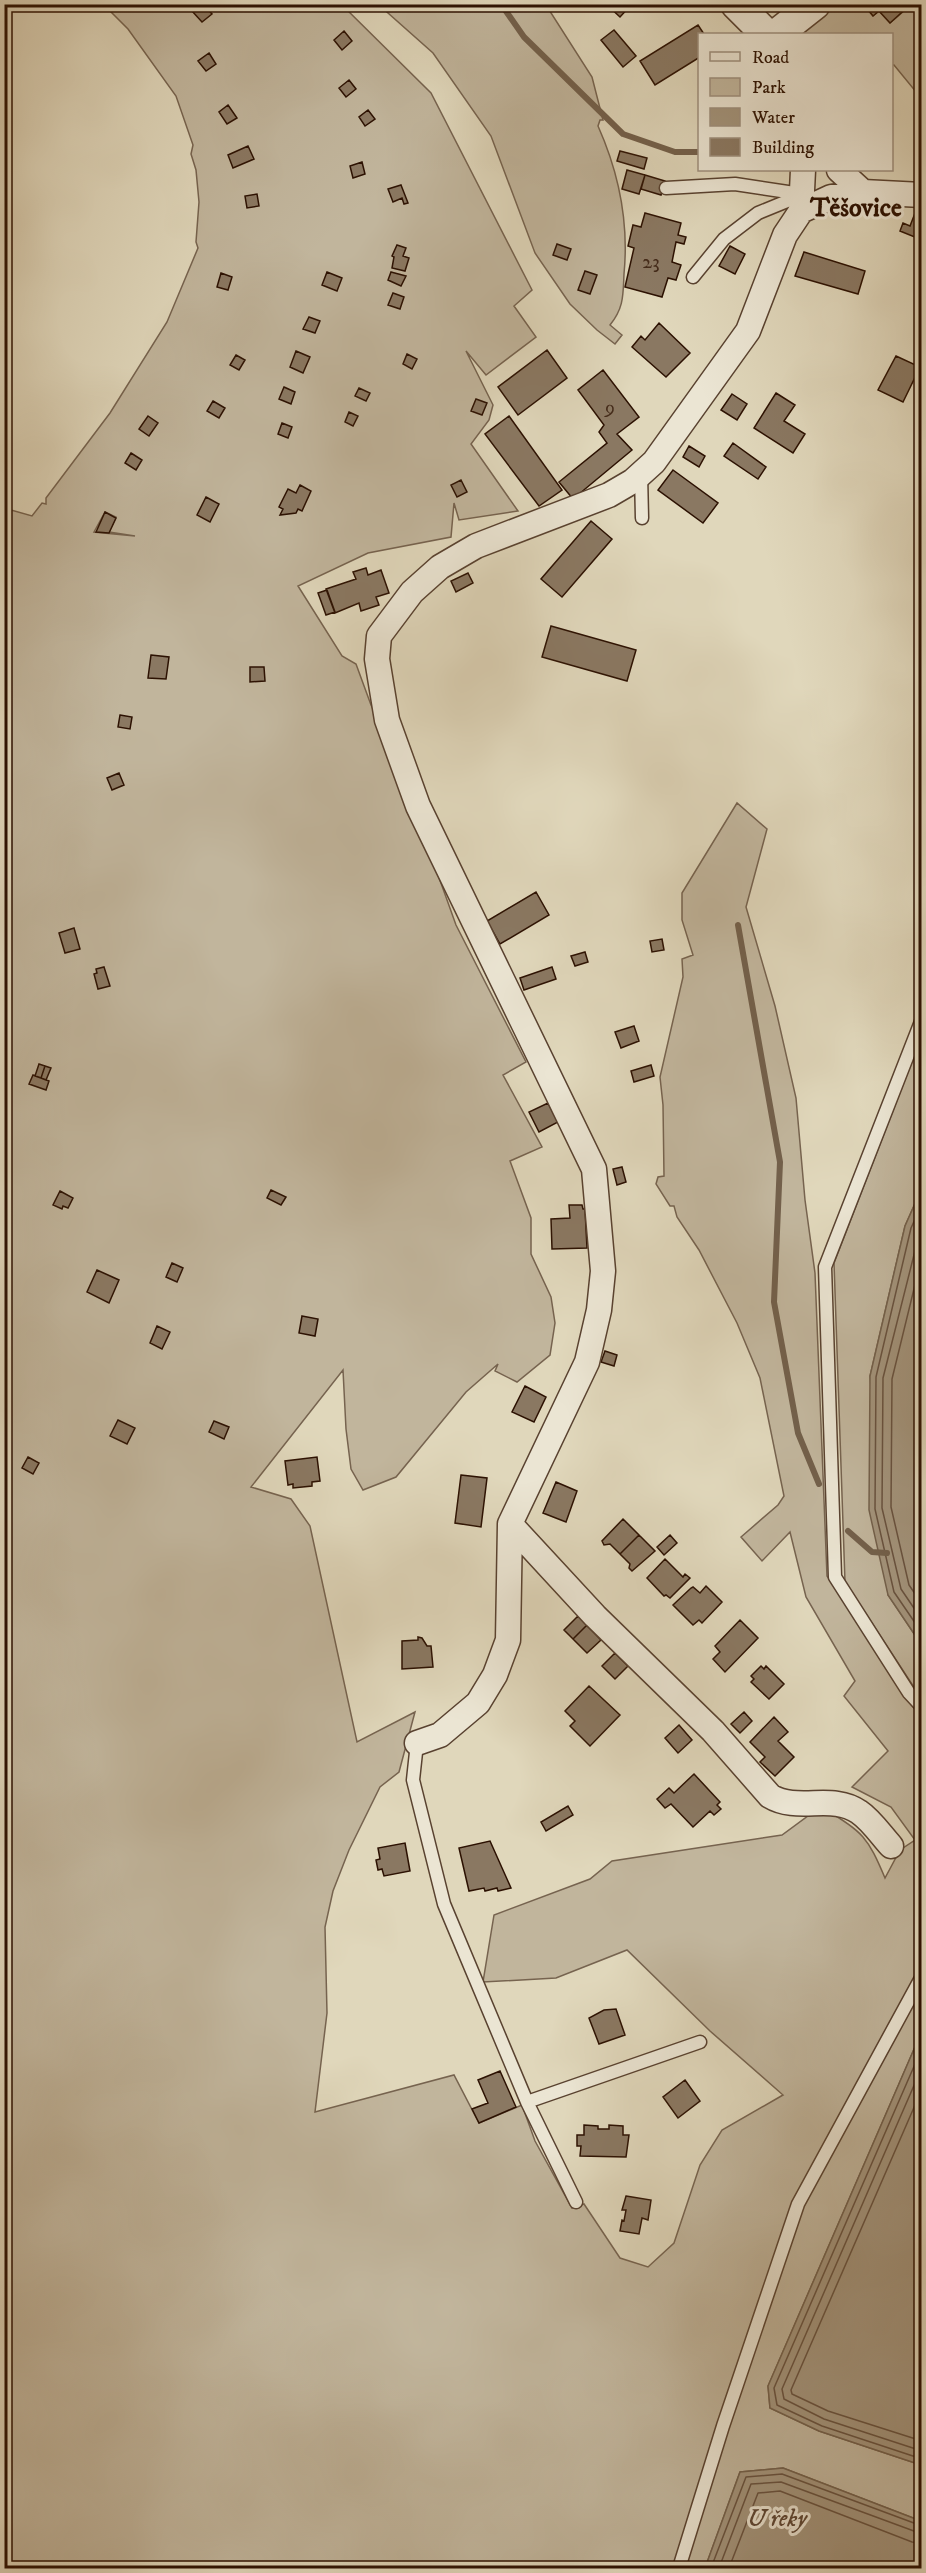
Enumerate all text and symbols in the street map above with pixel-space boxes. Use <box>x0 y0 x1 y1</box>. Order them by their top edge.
legend <box>698 33 893 171</box>
text: Road <box>752 47 789 69</box>
text: Park <box>752 77 786 99</box>
text: Water <box>751 107 795 129</box>
text: Building <box>752 137 814 159</box>
district label: Těšovice <box>809 192 902 225</box>
house number: 23 <box>642 250 660 275</box>
house number: 9 <box>604 396 615 421</box>
water label: U řeky <box>747 2504 808 2534</box>

